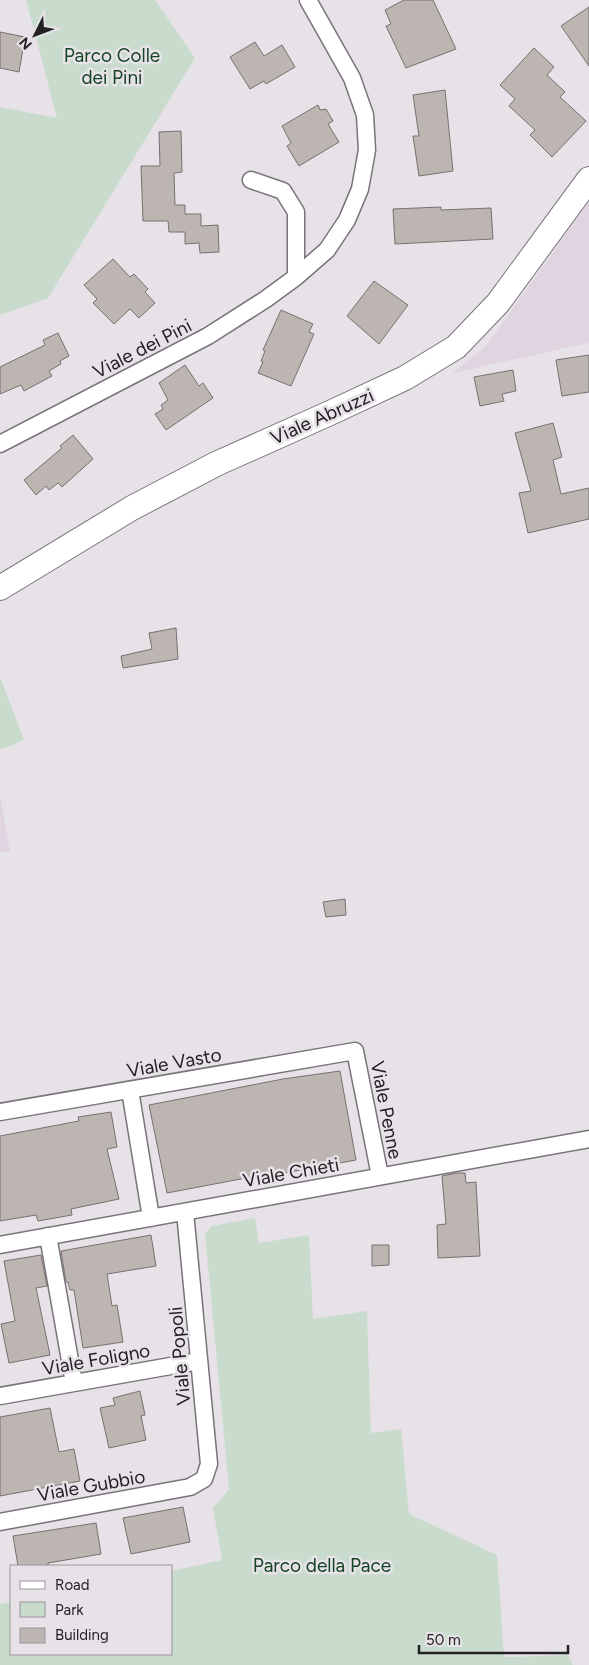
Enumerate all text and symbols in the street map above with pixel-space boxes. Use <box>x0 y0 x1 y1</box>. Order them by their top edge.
north arrow <box>10 10 60 60</box>
text: N <box>16 34 36 53</box>
park label: Parco Colle dei Pini <box>64 44 160 89</box>
street label: Viale dei Pini <box>89 314 195 383</box>
street label: Viale Abruzzi <box>267 383 377 449</box>
street label: Viale Vasto <box>125 1043 223 1082</box>
street label: Viale Penne <box>366 1059 407 1161</box>
street label: Viale Chieti <box>241 1153 341 1192</box>
street label: Viale Popoli <box>164 1306 195 1406</box>
street label: Viale Foligno <box>40 1339 152 1380</box>
street label: Viale Gubbio <box>35 1465 147 1506</box>
park label: Parco della Pace <box>253 1554 391 1577</box>
legend <box>10 1565 172 1655</box>
text: Road <box>55 1576 90 1594</box>
text: Park <box>55 1601 84 1619</box>
scale bar <box>419 1622 568 1654</box>
text: Building <box>55 1626 109 1644</box>
text: 50 m <box>426 1631 461 1649</box>

